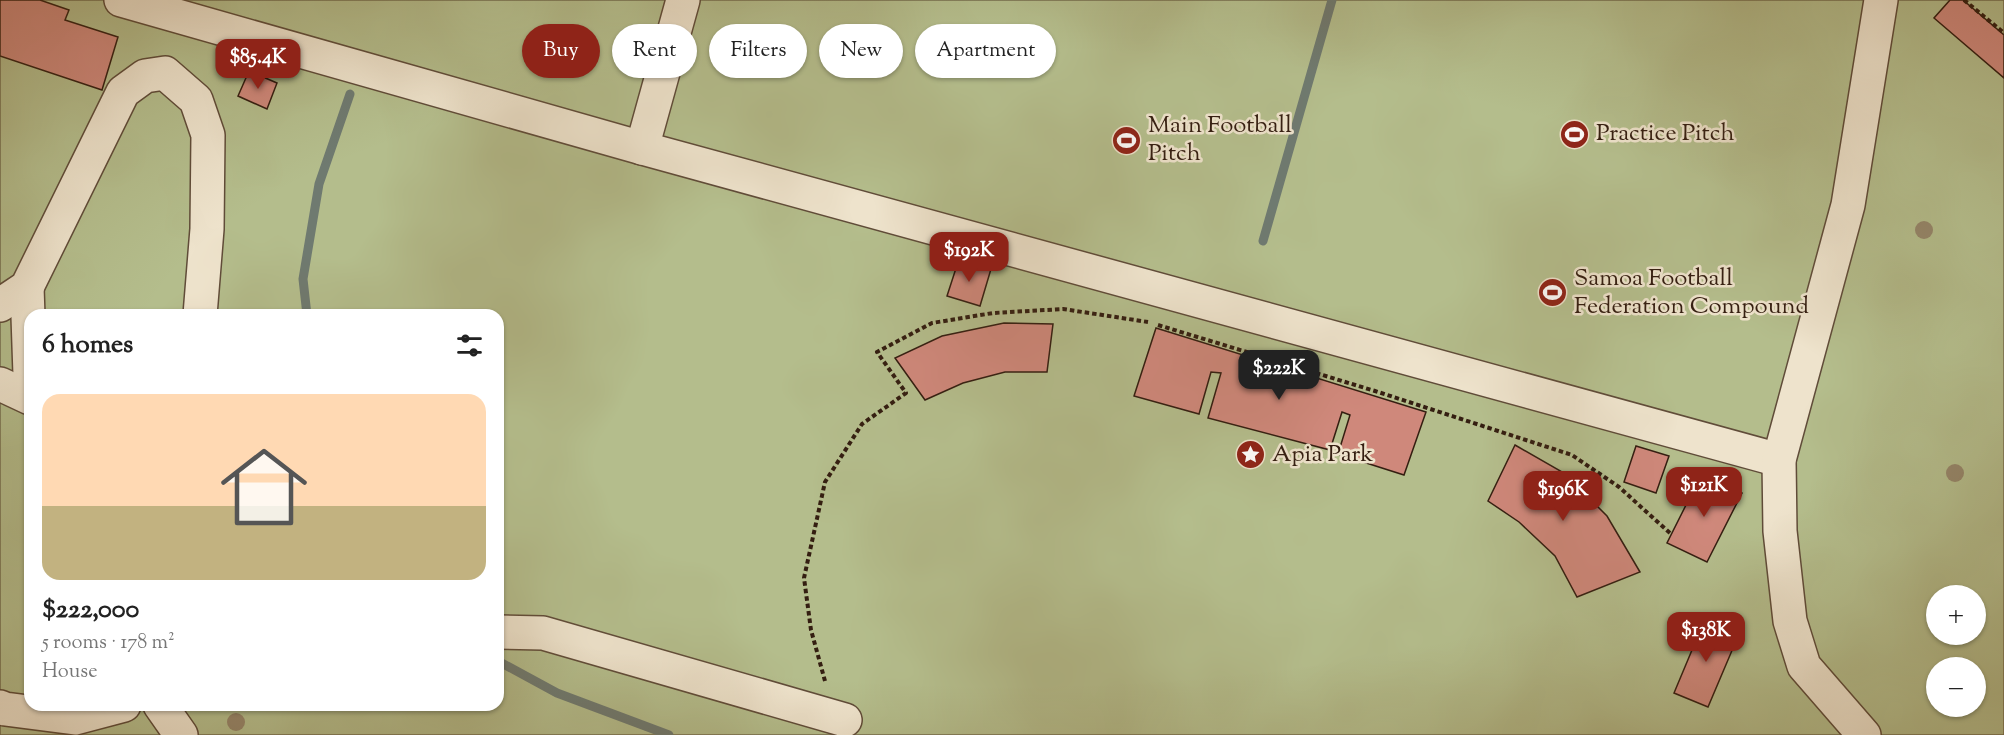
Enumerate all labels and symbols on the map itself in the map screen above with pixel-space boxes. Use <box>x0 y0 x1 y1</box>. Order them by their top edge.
pin: $85.4K <box>209 39 307 90</box>
place label: Main Football Pitch <box>1148 109 1292 171</box>
place label: Practice Pitch <box>1596 117 1735 151</box>
sports icon: Practice Pitch <box>1559 118 1591 150</box>
sports icon: Main Football Pitch <box>1111 124 1143 156</box>
pin: $192K <box>927 232 1011 283</box>
place label: Samoa Football Federation Compound <box>1574 262 1809 324</box>
sports icon: Samoa Football Federation Compound <box>1537 277 1569 309</box>
pin: $222K <box>1237 350 1321 401</box>
place label: Apia Park <box>1272 438 1373 472</box>
place icon: Apia Park <box>1235 439 1267 471</box>
pin: $121K <box>1662 467 1746 518</box>
pin: $196K <box>1521 471 1605 522</box>
pin: $138K <box>1664 612 1748 663</box>

